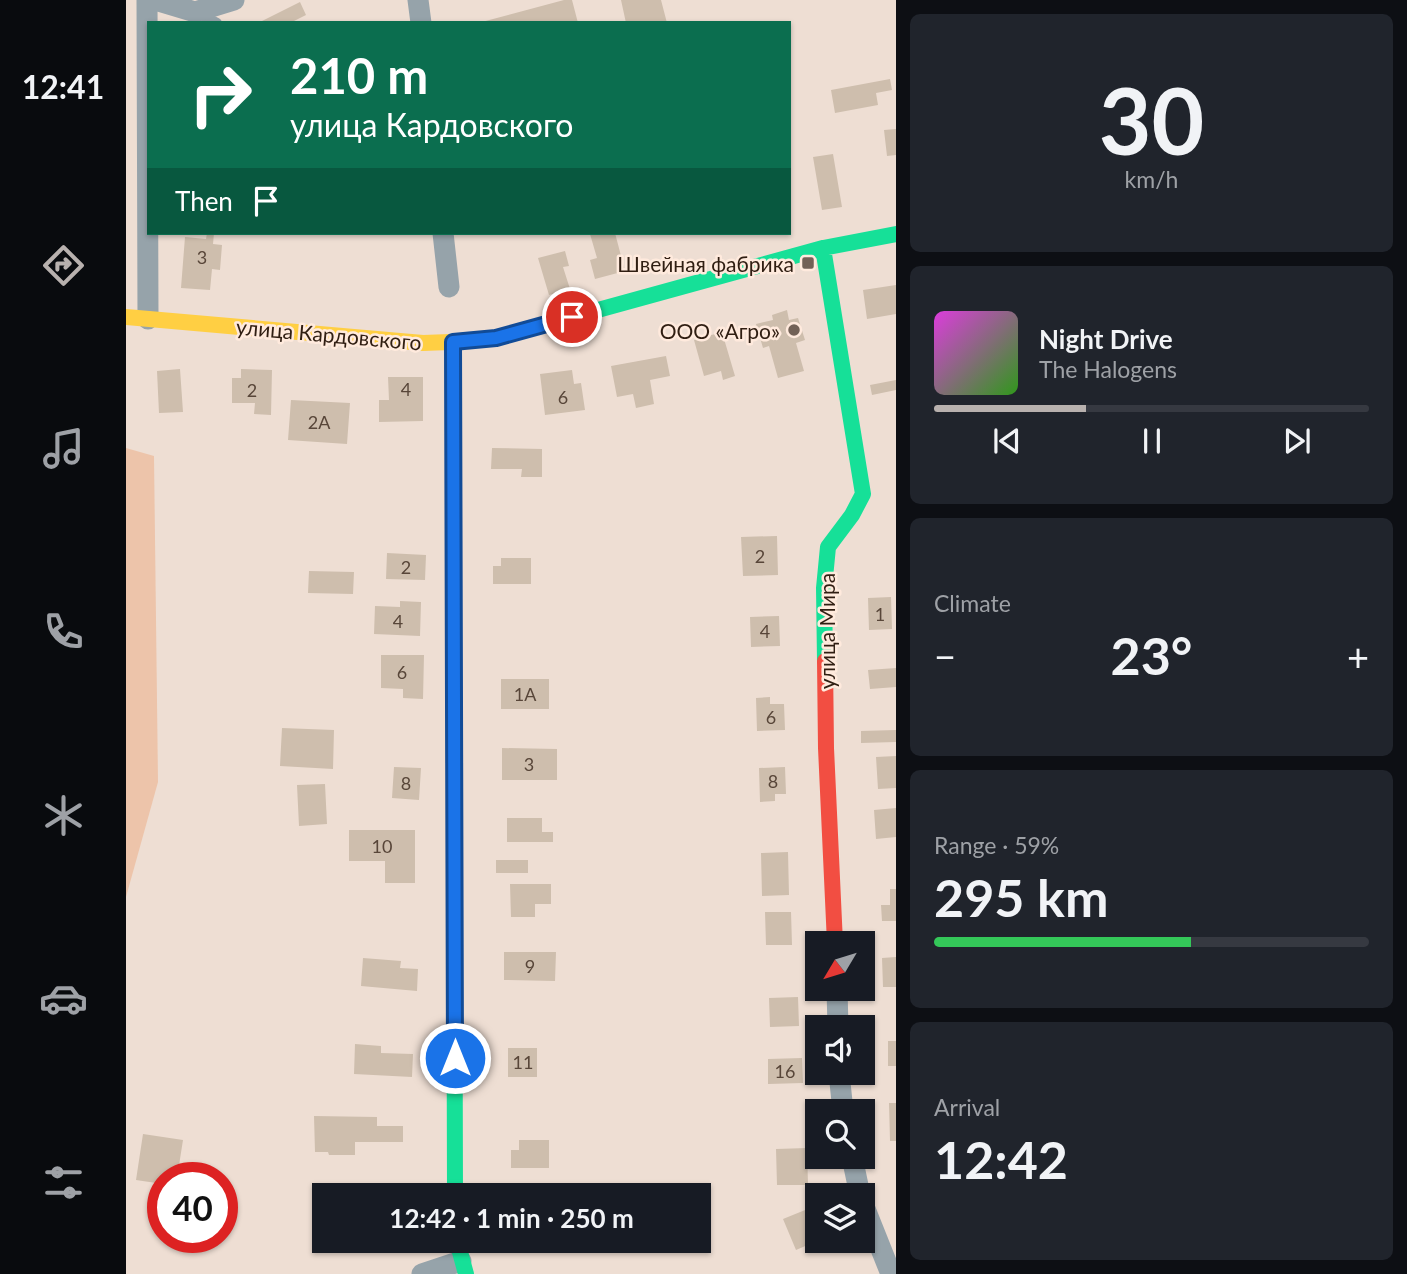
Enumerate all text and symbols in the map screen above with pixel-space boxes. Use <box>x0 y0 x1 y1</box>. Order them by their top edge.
text: 210 m <box>290 46 428 104</box>
icon: right <box>175 49 266 140</box>
text: 30 <box>1099 65 1204 174</box>
text: 12:41 <box>22 67 104 106</box>
text: улица Кардовского <box>290 105 574 144</box>
text: km/h <box>1125 165 1178 193</box>
icon: arrive <box>247 182 285 220</box>
text: Then <box>175 185 233 217</box>
icon: directions <box>39 241 88 290</box>
house number: 3 <box>197 246 207 268</box>
place label: Швейная фабрика <box>617 251 794 276</box>
marker: Швейная фабрика <box>800 255 816 271</box>
pin <box>542 287 602 347</box>
icon: arrive <box>553 298 591 336</box>
street label: улица Кардовского <box>235 313 423 355</box>
place label: ООО «Агро» <box>660 318 780 343</box>
marker: ООО «Агро» <box>786 322 802 338</box>
text: Night Drive <box>1039 323 1173 355</box>
text: The Halogens <box>1039 355 1177 383</box>
house number: 4 <box>401 378 411 400</box>
house number: 2 <box>247 379 257 401</box>
house number: 6 <box>558 386 568 408</box>
house number: 2А <box>308 411 331 433</box>
icon: previous <box>988 422 1026 460</box>
icon: pause <box>1133 422 1171 460</box>
icon: next <box>1278 422 1316 460</box>
icon: music <box>39 424 88 473</box>
house number: 2 <box>755 545 765 567</box>
house number: 2 <box>401 556 411 578</box>
street label: улица Мира <box>814 573 839 689</box>
text: Climate <box>934 589 1011 617</box>
house number: 1 <box>875 603 885 625</box>
icon: phone <box>39 607 88 656</box>
house number: 4 <box>393 610 403 632</box>
house number: 4 <box>760 620 770 642</box>
text: 23° <box>1111 624 1192 686</box>
text: − <box>934 633 956 679</box>
text: + <box>1347 633 1369 679</box>
house number: 6 <box>397 661 407 683</box>
house number: 1А <box>514 683 537 705</box>
house number: 6 <box>766 706 776 728</box>
house number: 3 <box>524 753 534 775</box>
house number: 8 <box>768 770 778 792</box>
house number: 8 <box>401 772 411 794</box>
icon: climate <box>39 791 88 840</box>
text: Range · 59% <box>934 831 1059 859</box>
house number: 10 <box>372 835 392 857</box>
text: 295 km <box>934 866 1108 928</box>
north arrow <box>805 931 875 1001</box>
map controls <box>805 931 875 1253</box>
house number: 9 <box>525 955 535 977</box>
icon: car <box>39 974 88 1023</box>
button: sound <box>805 1015 875 1085</box>
position arrow <box>418 1021 492 1095</box>
house number: 11 <box>513 1051 533 1073</box>
house number: 16 <box>775 1060 795 1082</box>
text: Arrival <box>934 1093 1000 1121</box>
button: search <box>805 1099 875 1169</box>
text: 12:42 <box>934 1128 1068 1190</box>
icon: filters <box>39 1158 88 1207</box>
speed limit sign: 40 <box>147 1162 238 1253</box>
button: layers <box>805 1183 875 1253</box>
text: 12:42 · 1 min · 250 m <box>389 1202 634 1234</box>

